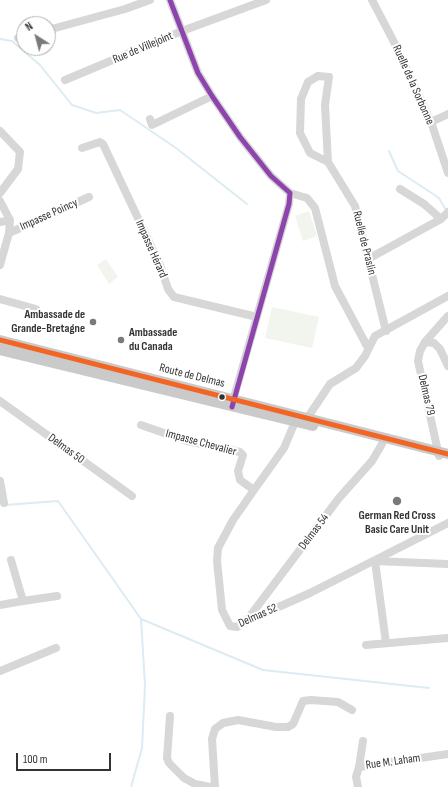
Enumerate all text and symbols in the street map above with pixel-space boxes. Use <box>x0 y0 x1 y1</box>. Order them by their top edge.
north arrow <box>16 16 56 56</box>
text: N <box>23 20 35 34</box>
street label: Rue de Villejoint <box>111 29 175 67</box>
street label: Ruelle de la Sorbonne <box>389 43 437 127</box>
street label: Impasse Poincy <box>18 196 80 234</box>
street label: Ruelle de Praslin <box>349 210 379 276</box>
street label: Impasse Hérard <box>132 218 170 280</box>
place label: Ambassade de Grande-Bretagne <box>11 308 85 336</box>
marker: Ambassade de Grande-Bretagne <box>88 317 98 327</box>
place label: Ambassade du Canada <box>129 326 177 354</box>
marker: Ambassade du Canada <box>116 335 126 345</box>
street label: Route de Delmas <box>158 361 226 391</box>
street label: Delmas 79 <box>414 373 438 417</box>
unlabelled marker <box>217 392 227 402</box>
street label: Impasse Chevalier <box>164 427 238 459</box>
street label: Delmas 50 <box>45 431 87 467</box>
marker: German Red Cross Basic Care Unit <box>391 495 403 507</box>
place label: German Red Cross Basic Care Unit <box>358 509 436 537</box>
street label: Delmas 54 <box>296 511 332 553</box>
street label: Delmas 52 <box>236 601 280 631</box>
scale bar <box>18 745 113 771</box>
street label: Rue M. Laham <box>365 751 421 773</box>
text: 100 m <box>23 752 48 767</box>

